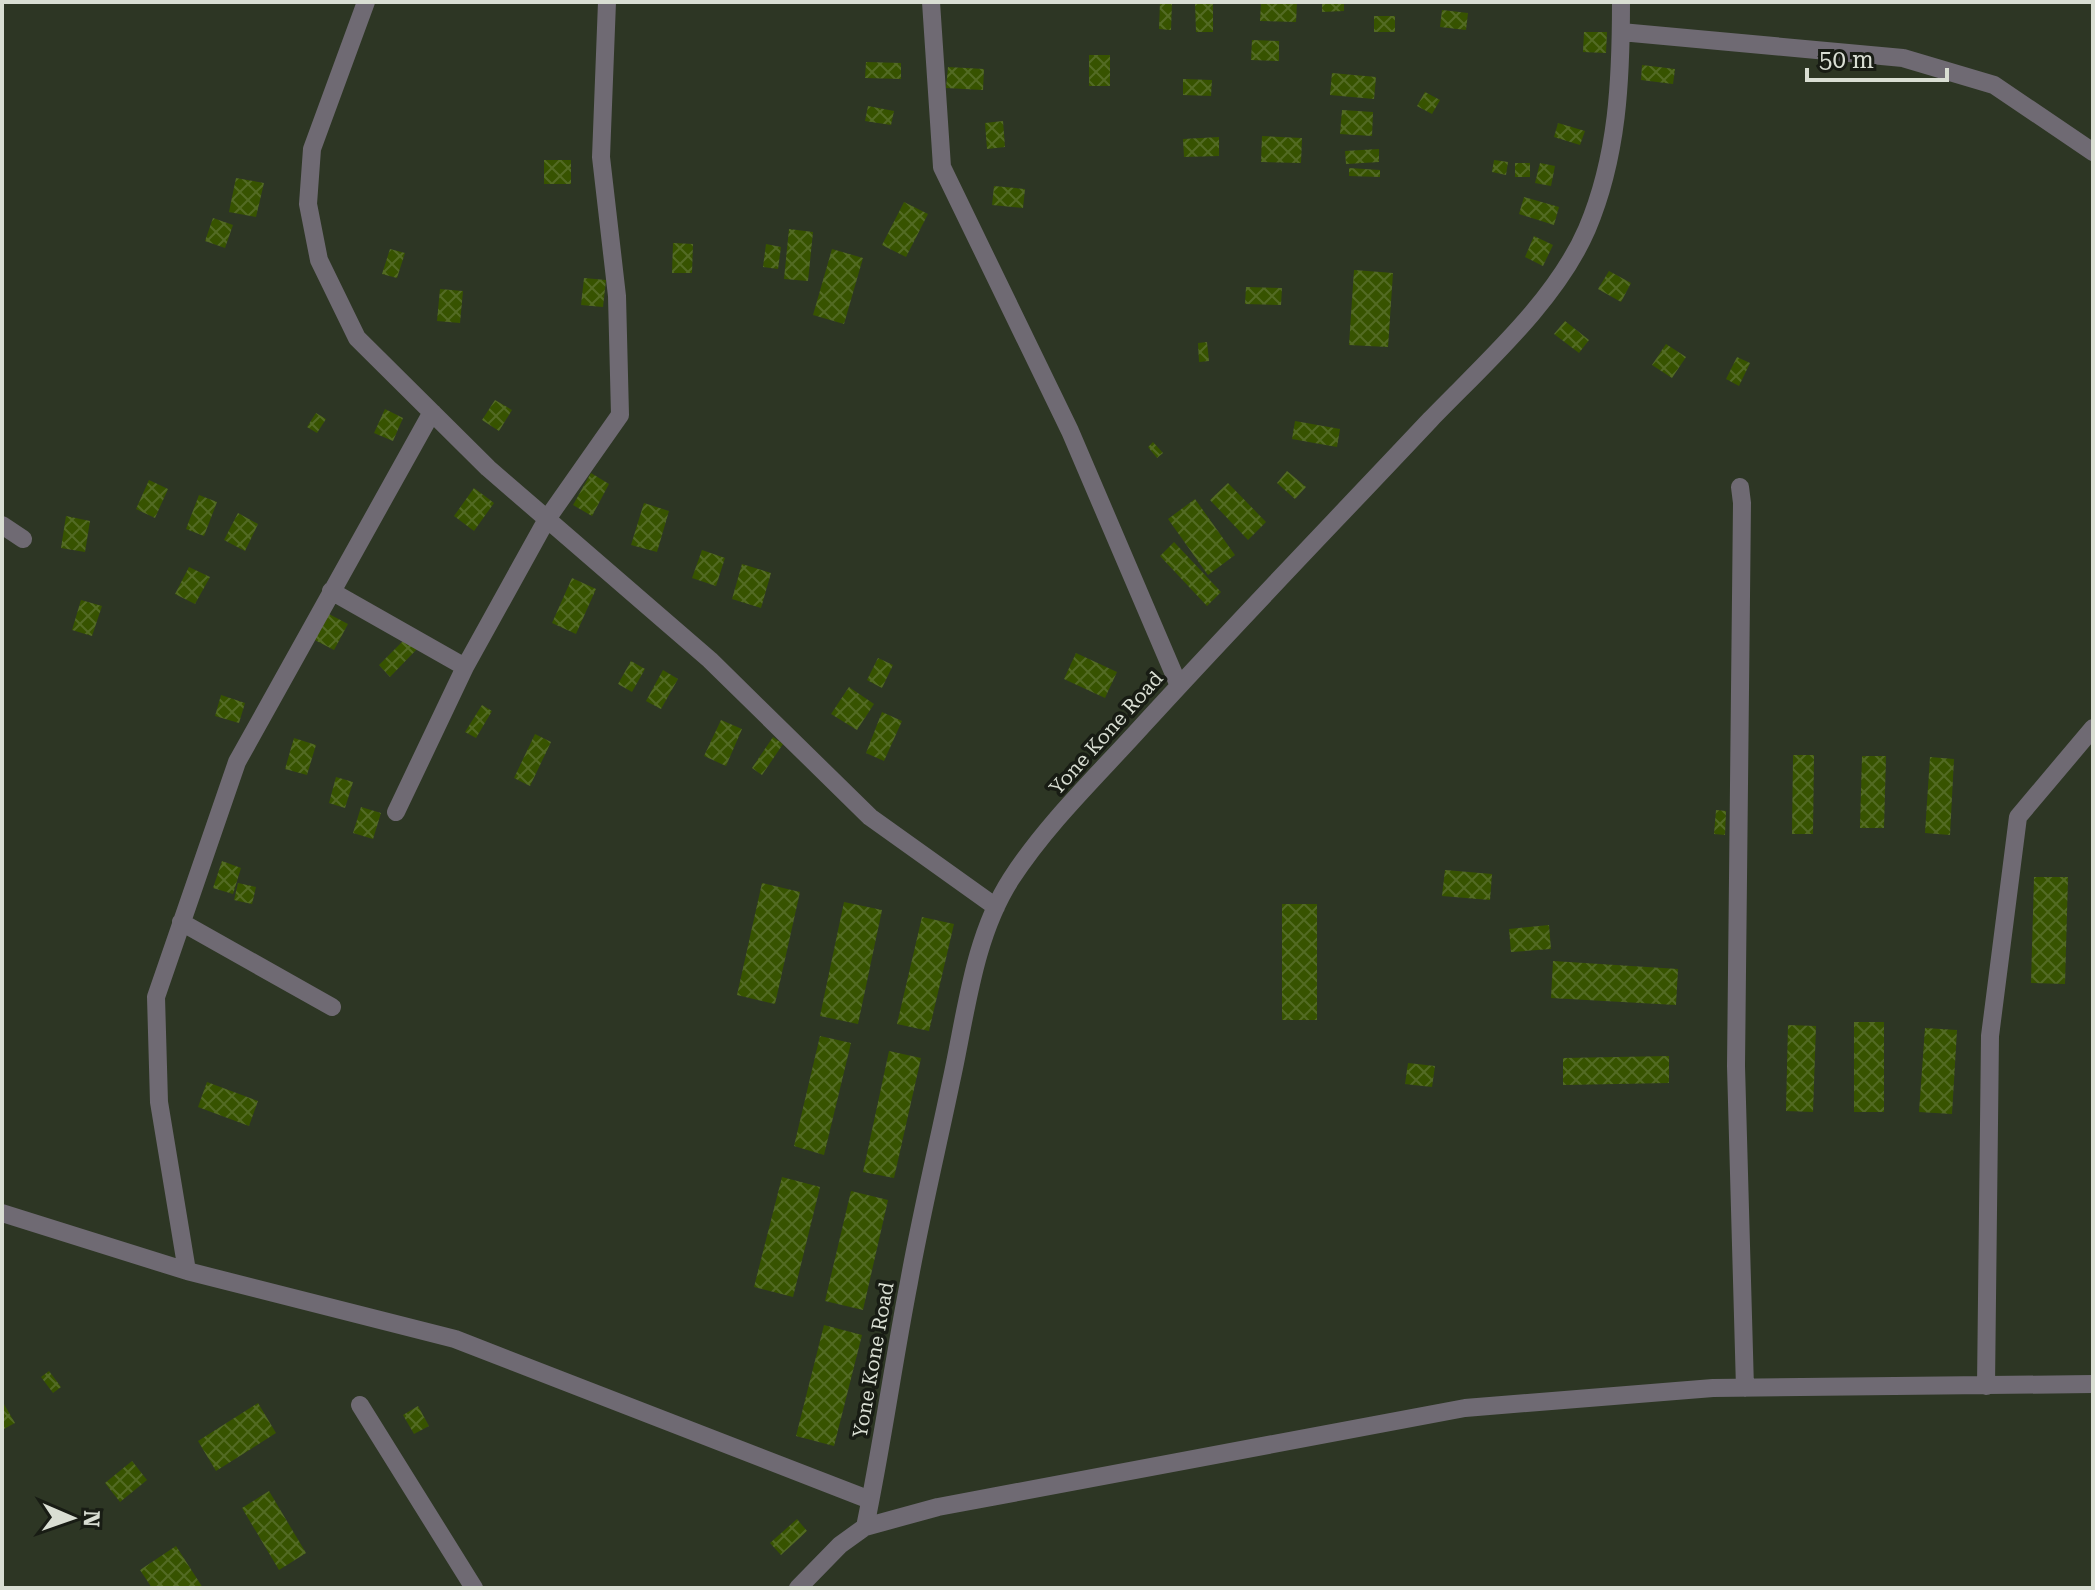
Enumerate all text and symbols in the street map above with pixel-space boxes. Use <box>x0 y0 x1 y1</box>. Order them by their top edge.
scale bar <box>1807 32 1947 82</box>
text: 50 m <box>1819 46 1874 74</box>
street label: Yone Kone Road <box>1044 666 1168 800</box>
street label: Yone Kone Road <box>847 1280 899 1440</box>
north arrow <box>32 1478 112 1558</box>
text: N <box>79 1510 104 1528</box>

